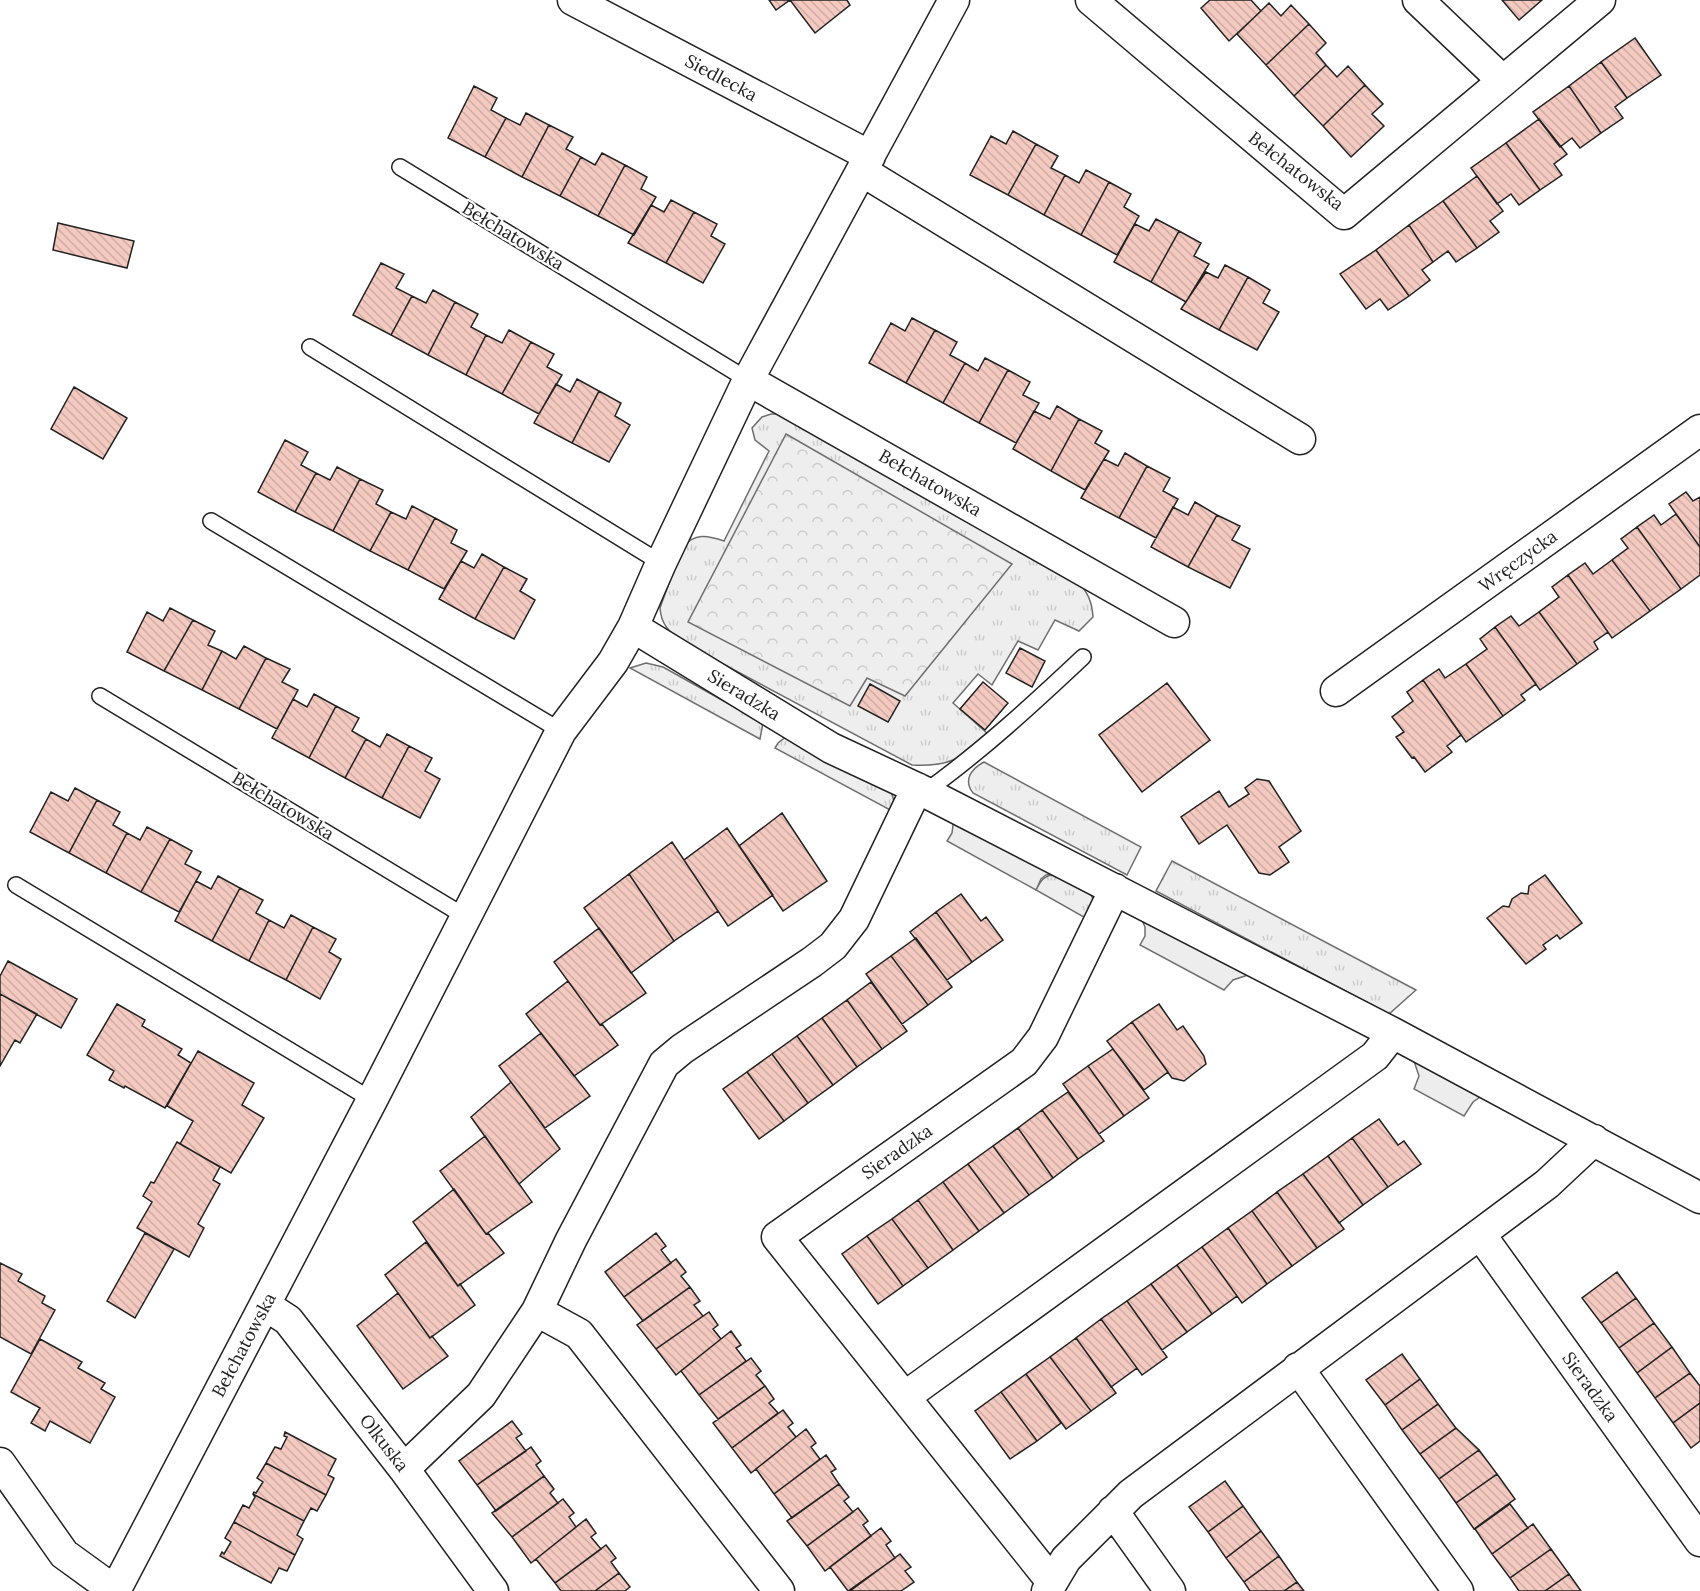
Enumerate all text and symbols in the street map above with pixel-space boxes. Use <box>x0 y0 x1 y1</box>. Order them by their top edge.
street label: Siedlecka <box>681 49 761 106</box>
street label: Bełchatowska <box>1244 126 1349 215</box>
street label: Bełchatowska <box>458 196 568 275</box>
street label: Bełchatowska <box>875 444 986 521</box>
street label: Wręczycka <box>1474 524 1561 597</box>
street label: Sieradzka <box>704 664 785 725</box>
street label: Bełchatowska <box>228 766 338 845</box>
street label: Sieradzka <box>857 1119 936 1184</box>
street label: Bełchatowska <box>206 1289 281 1401</box>
street label: Sieradzka <box>1557 1347 1623 1426</box>
street label: Olkuska <box>355 1409 414 1476</box>

